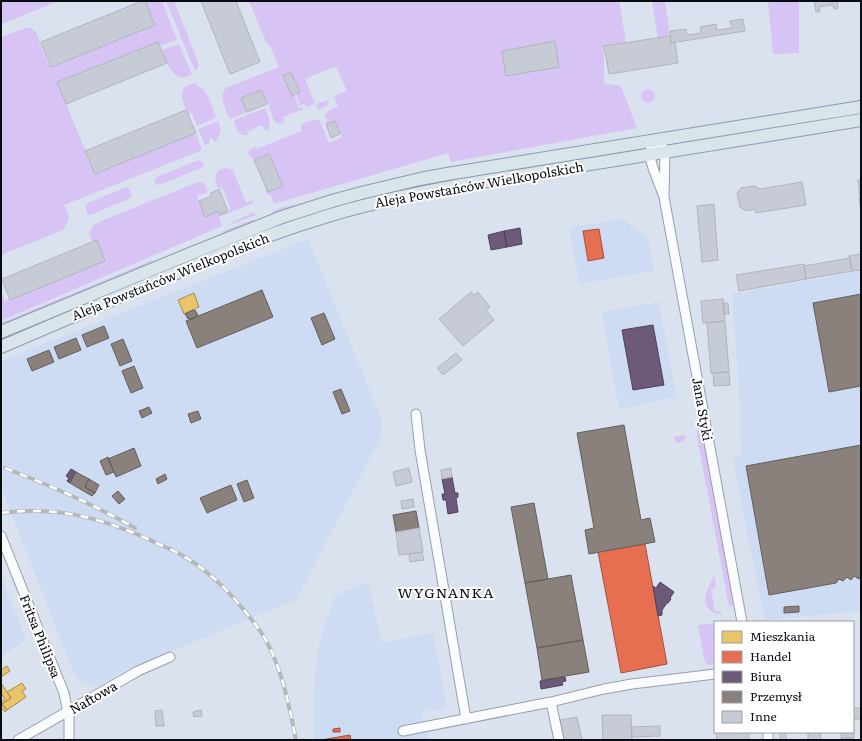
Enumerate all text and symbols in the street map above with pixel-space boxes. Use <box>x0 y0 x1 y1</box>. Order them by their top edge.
street label: Aleja Powstańców Wielkopolskich <box>373 156 585 212</box>
street label: Aleja Powstańców Wielkopolskich <box>68 227 272 324</box>
street label: Jana Styki <box>688 376 718 443</box>
district label: WYGNANKA <box>398 582 494 602</box>
street label: Fritsa Philipsa <box>16 591 66 681</box>
legend <box>714 621 854 733</box>
text: Mieszkania <box>750 627 816 645</box>
text: Handel <box>750 647 792 665</box>
text: Biura <box>750 667 782 685</box>
street label: Naftowa <box>66 676 120 718</box>
text: Przemysł <box>750 687 802 705</box>
text: Inne <box>750 707 777 725</box>

